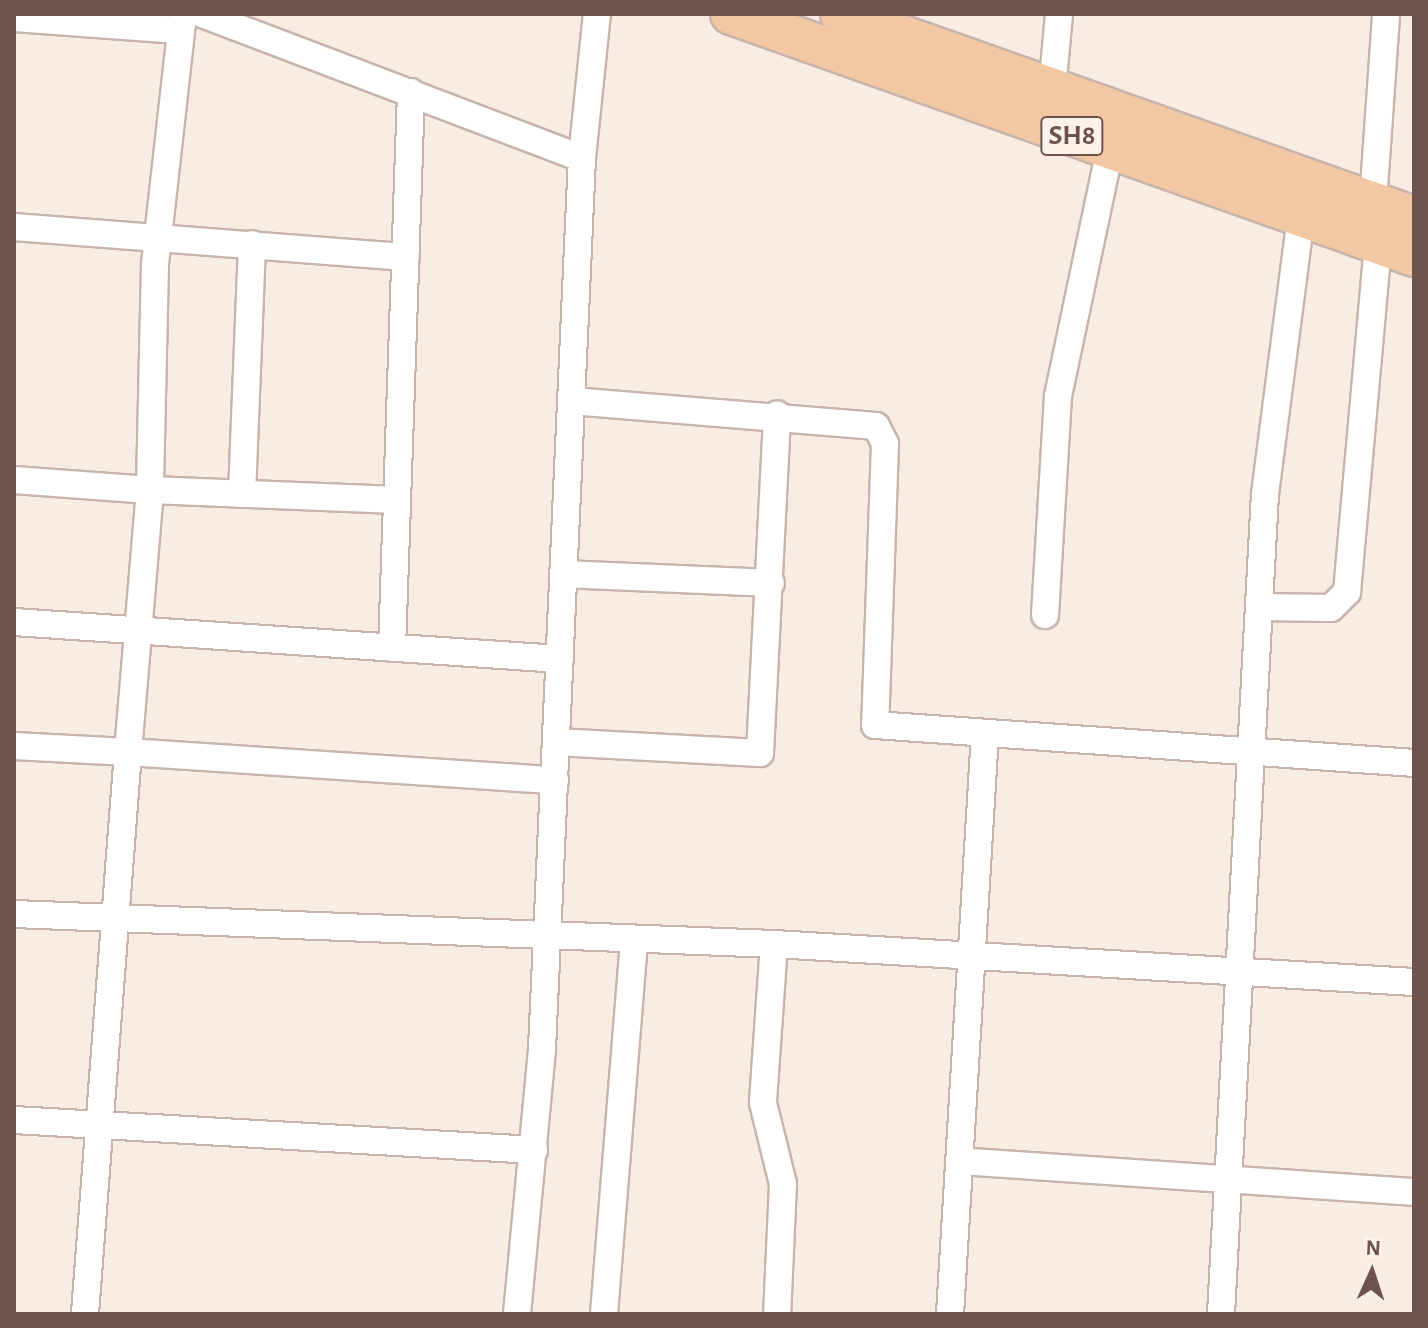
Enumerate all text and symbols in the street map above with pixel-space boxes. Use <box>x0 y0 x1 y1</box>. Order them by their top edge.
road number: SH8 <box>1040 112 1104 160</box>
north arrow <box>1332 1232 1412 1312</box>
text: N <box>1365 1237 1381 1259</box>

